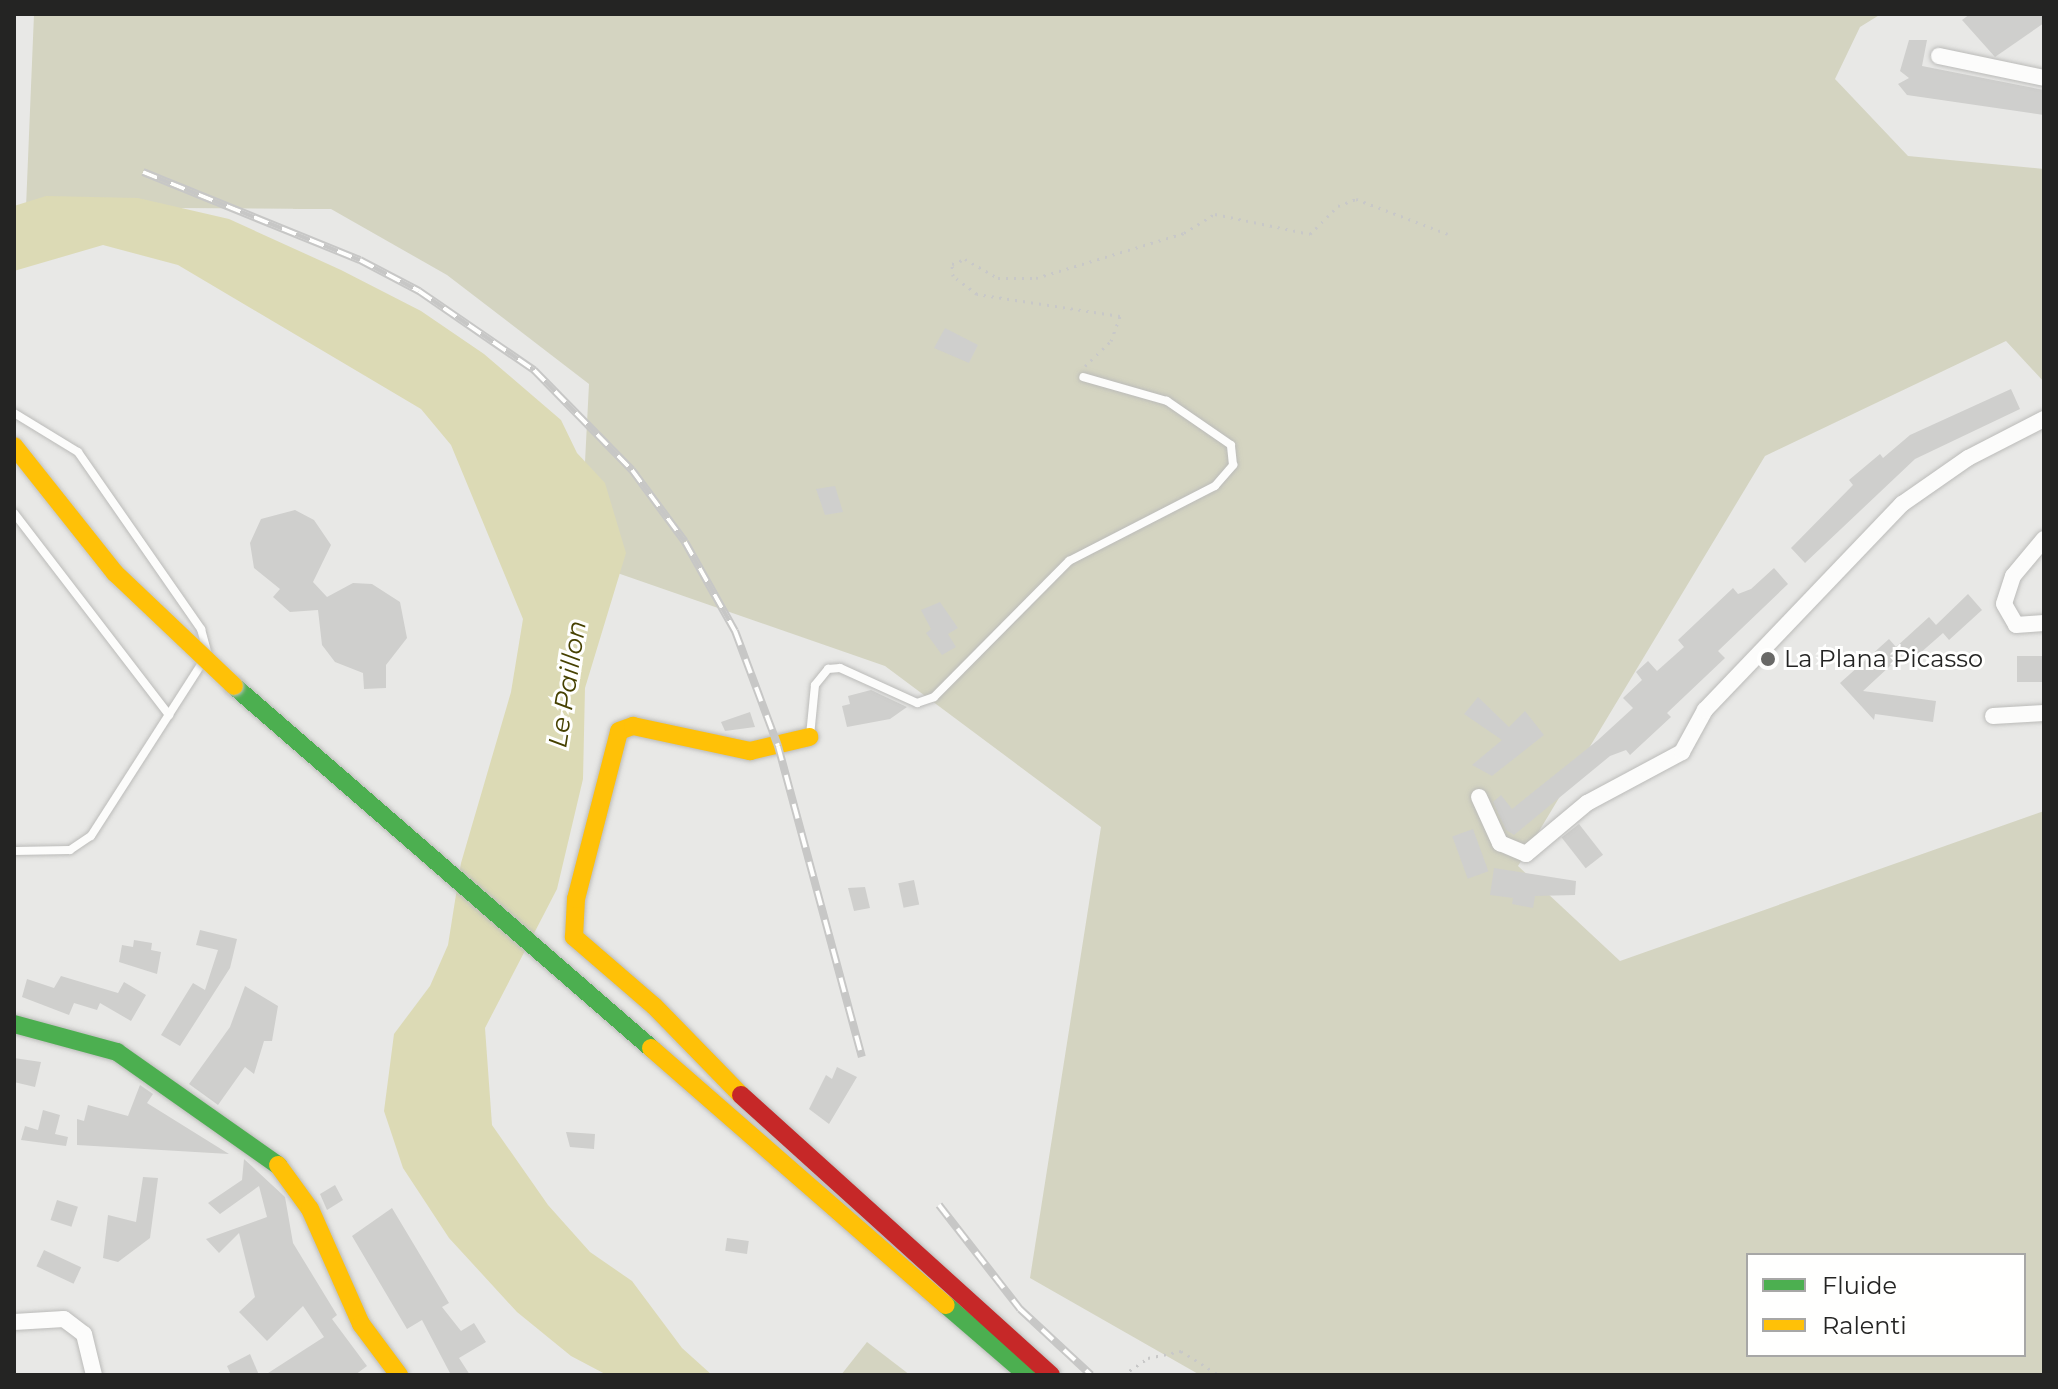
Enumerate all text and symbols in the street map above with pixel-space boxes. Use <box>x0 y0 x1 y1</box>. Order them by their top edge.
water label: Le Paillon <box>543 618 593 750</box>
place label: La Plana Picasso <box>1784 645 1983 673</box>
marker: La Plana Picasso <box>1759 650 1777 668</box>
legend <box>1746 1253 2026 1357</box>
text: Fluide <box>1822 1271 1897 1300</box>
text: Ralenti <box>1822 1311 1907 1340</box>

